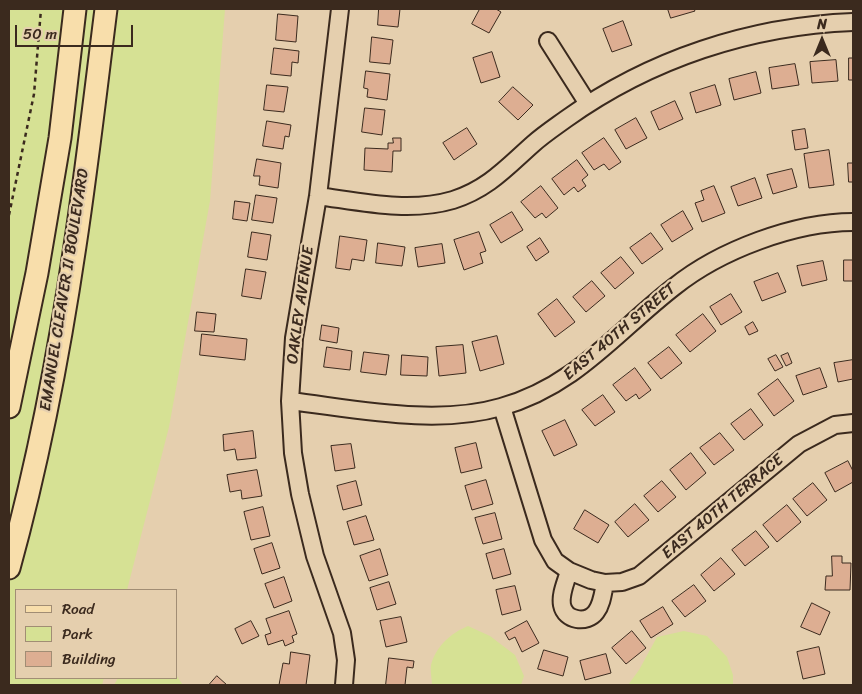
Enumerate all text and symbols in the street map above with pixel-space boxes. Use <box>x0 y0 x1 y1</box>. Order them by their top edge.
text: N <box>817 12 827 37</box>
scale bar <box>18 15 135 47</box>
north arrow <box>797 15 847 65</box>
text: 50 m <box>23 21 57 47</box>
street label: EMANUEL CLEAVER II BOULEVARD <box>36 168 94 412</box>
street label: OAKLEY AVENUE <box>283 245 319 365</box>
street label: EAST 40TH STREET <box>560 279 680 385</box>
street label: EAST 40TH TERRACE <box>658 451 788 563</box>
legend <box>15 589 178 679</box>
text: Road <box>62 596 94 622</box>
text: Park <box>62 621 93 647</box>
text: Building <box>62 646 116 672</box>

